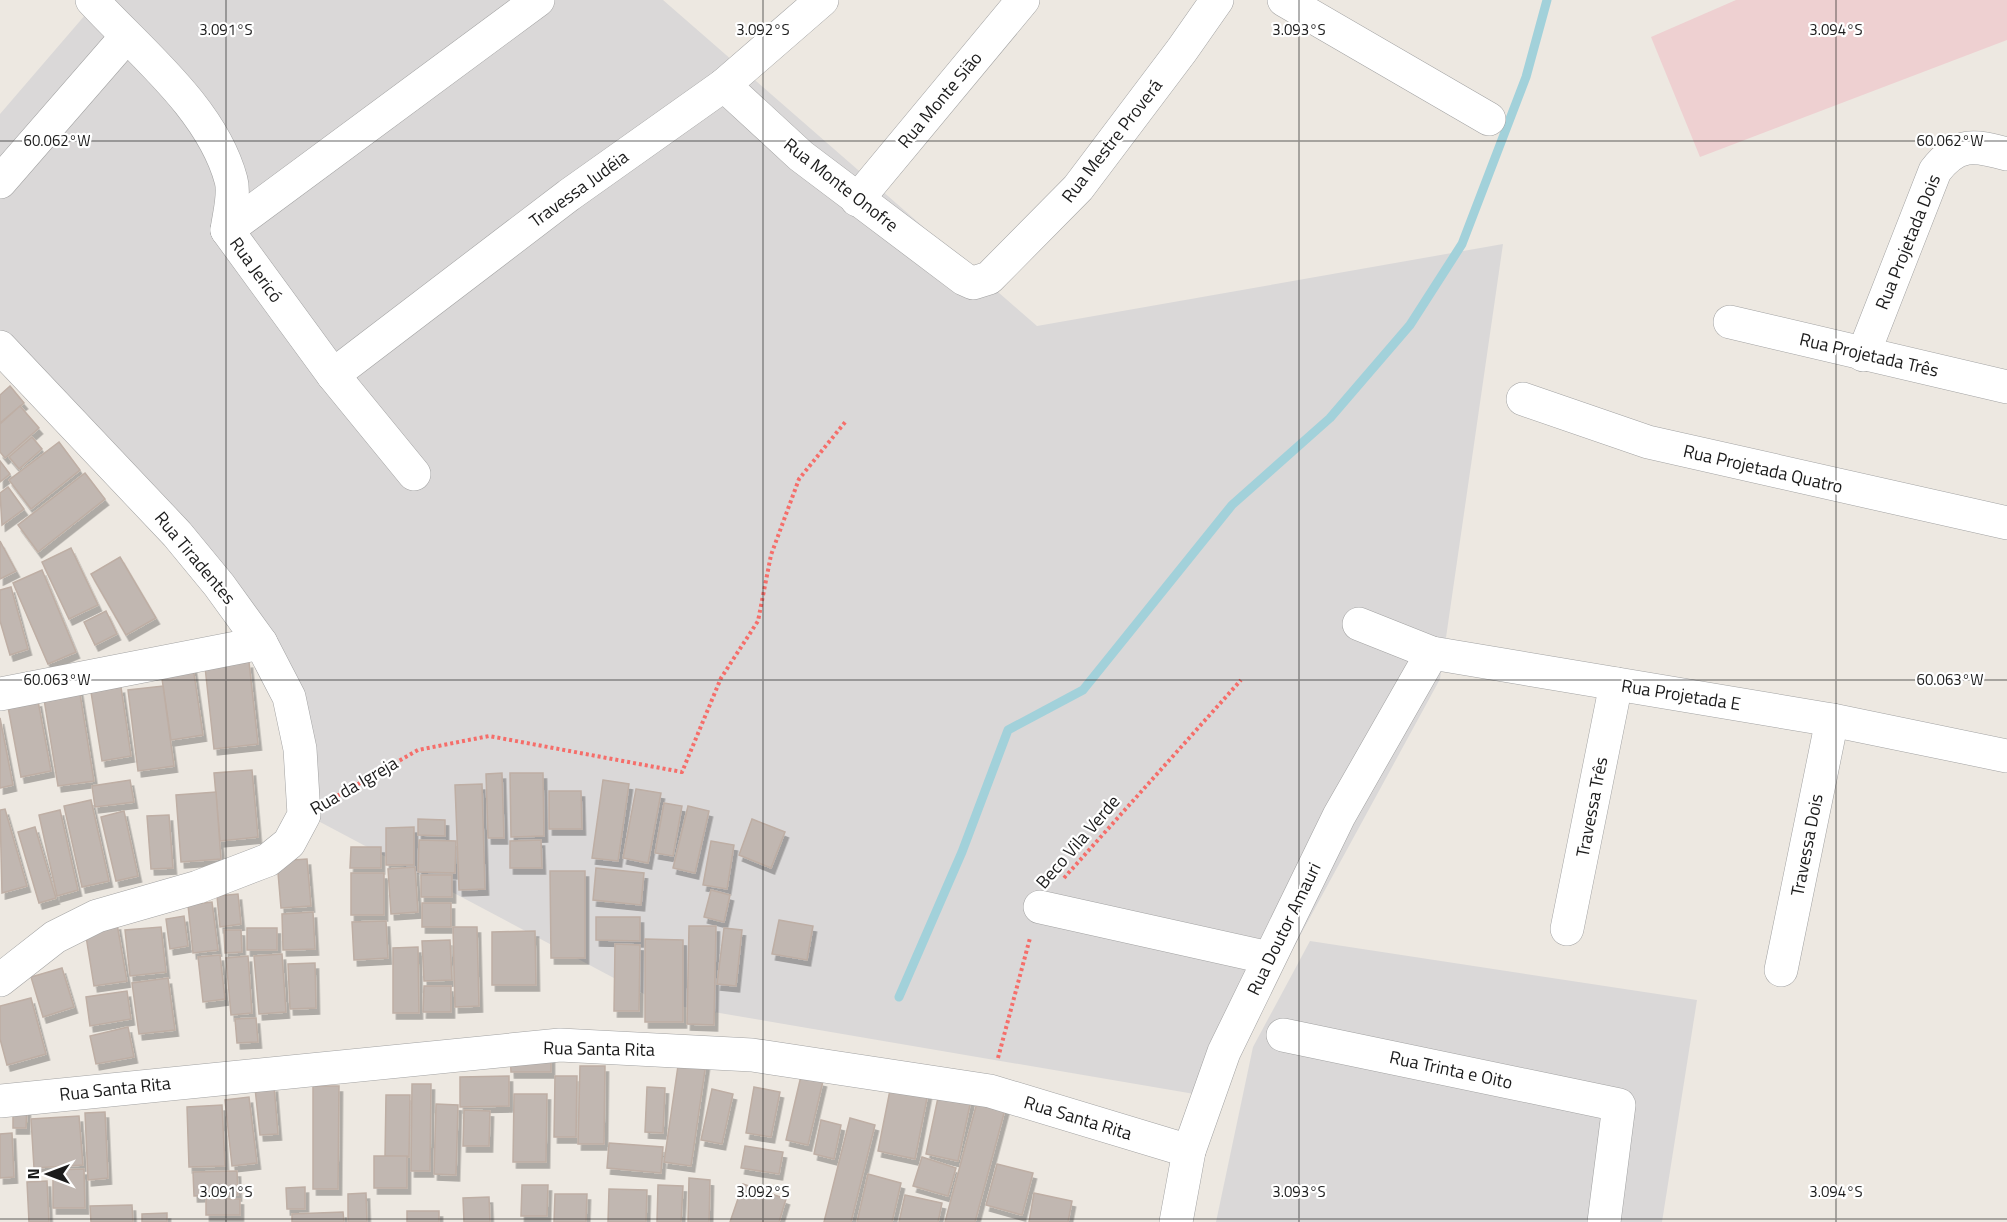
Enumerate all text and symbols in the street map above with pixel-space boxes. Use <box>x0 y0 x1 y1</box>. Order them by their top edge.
text: 3.091°S <box>199 18 253 41</box>
text: 3.092°S <box>736 18 790 41</box>
text: 3.093°S <box>1272 18 1326 41</box>
text: 3.094°S <box>1809 18 1863 41</box>
street label: Rua Monte Sião <box>891 45 988 154</box>
street label: Rua Mestre Proverá <box>1055 73 1169 208</box>
text: 60.062°W <box>24 129 90 152</box>
text: 60.062°W <box>1917 129 1983 152</box>
street label: Rua Monte Onofre <box>778 131 904 238</box>
street label: Travessa Judéia <box>524 143 634 234</box>
street label: Rua Projetada Dois <box>1868 170 1947 314</box>
street label: Rua Jericó <box>223 231 289 308</box>
street label: Rua Projetada Três <box>1797 325 1941 384</box>
street label: Rua Projetada Quatro <box>1681 437 1846 500</box>
street label: Rua Tiradentes <box>148 505 242 610</box>
text: 60.063°W <box>24 668 90 691</box>
text: 60.063°W <box>1917 668 1983 691</box>
street label: Rua Projetada E <box>1619 672 1743 717</box>
street label: Rua da Igreja <box>305 749 403 822</box>
street label: Travessa Três <box>1569 754 1614 859</box>
street label: Beco Vila Verde <box>1029 789 1126 895</box>
street label: Travessa Dois <box>1783 791 1830 898</box>
street label: Rua Doutor Amauri <box>1240 858 1327 1000</box>
street label: Rua Santa Rita <box>543 1034 655 1063</box>
street label: Rua Trinta e Oito <box>1387 1043 1515 1096</box>
street label: Rua Santa Rita <box>58 1069 172 1108</box>
street label: Rua Santa Rita <box>1021 1088 1135 1147</box>
north arrow <box>18 1144 78 1204</box>
text: N <box>21 1168 45 1180</box>
text: 3.091°S <box>199 1180 253 1203</box>
text: 3.092°S <box>736 1180 790 1203</box>
text: 3.093°S <box>1272 1180 1326 1203</box>
text: 3.094°S <box>1809 1180 1863 1203</box>

